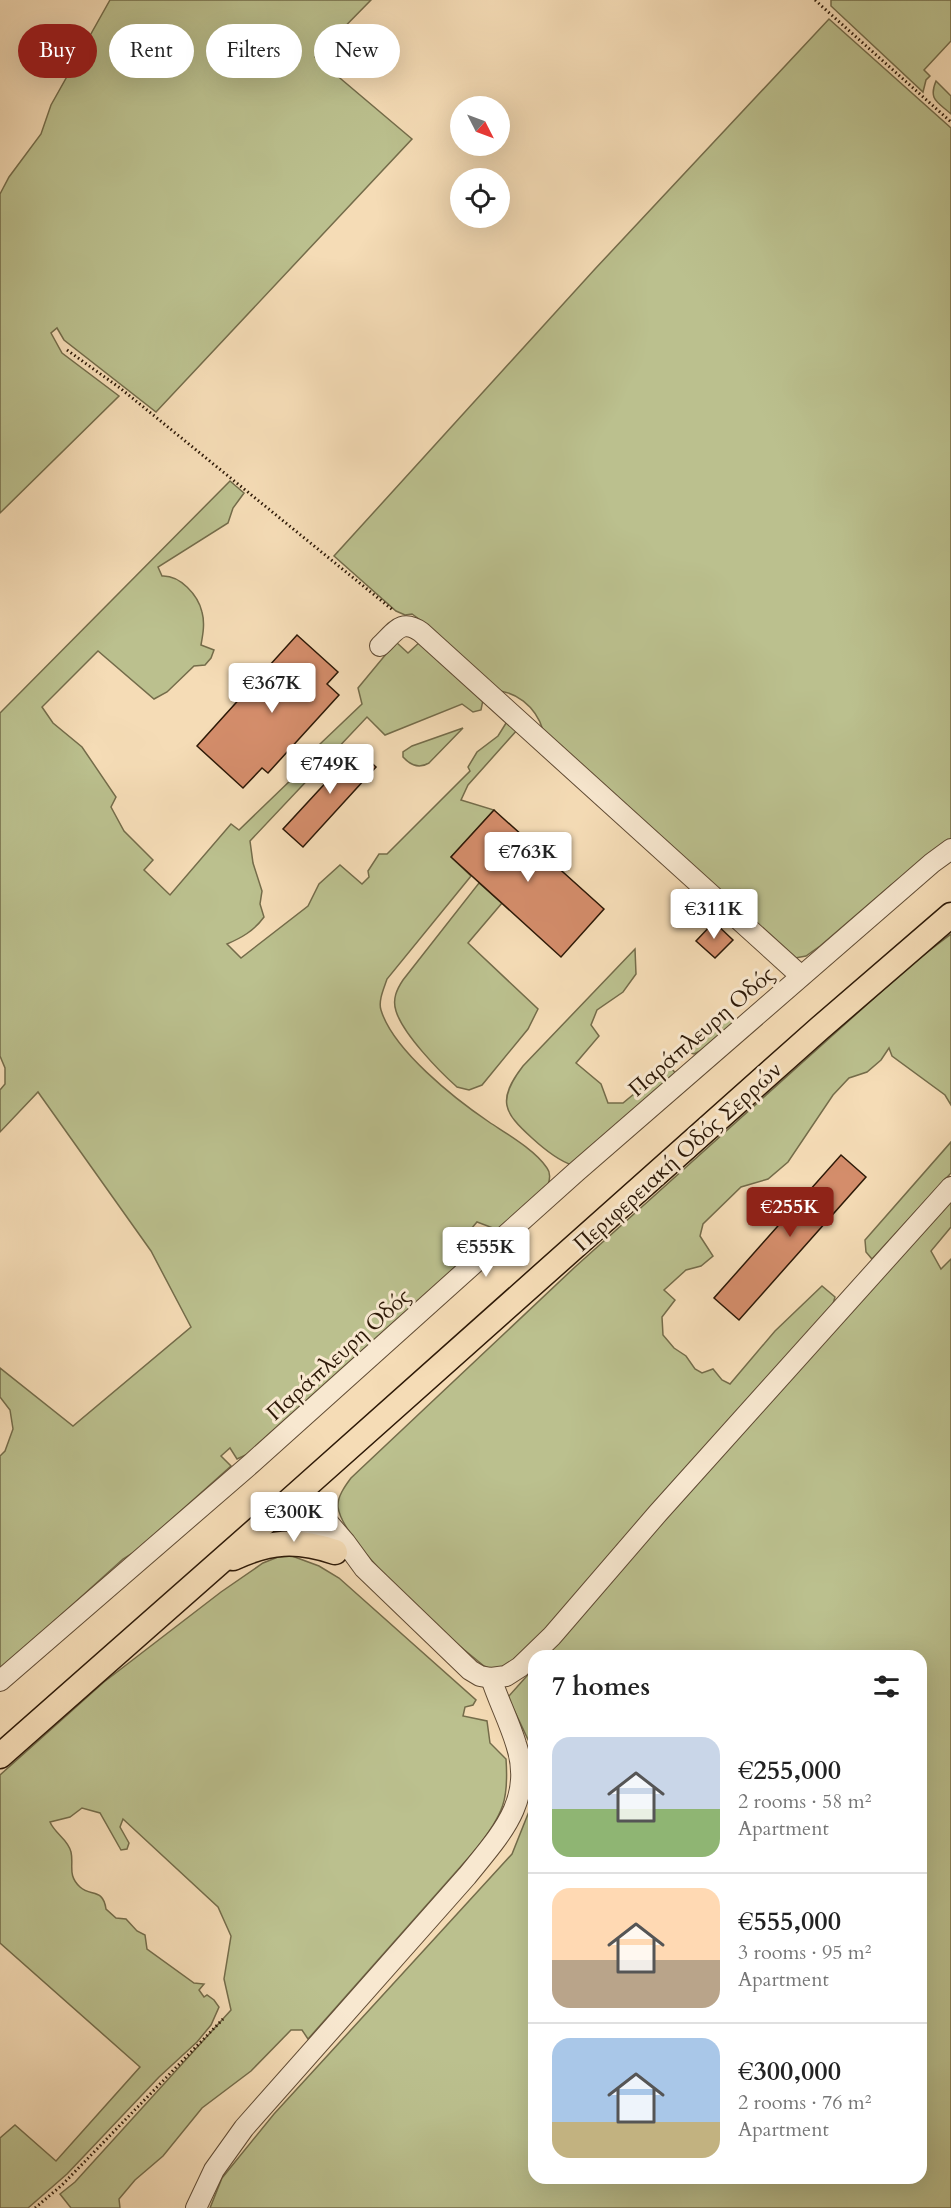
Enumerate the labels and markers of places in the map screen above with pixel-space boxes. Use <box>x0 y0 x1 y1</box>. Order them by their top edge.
pin: €367K <box>230 663 314 714</box>
pin: €749K <box>288 744 372 795</box>
pin: €763K <box>486 832 570 883</box>
pin: €311K <box>672 889 756 940</box>
pin: €255K <box>748 1187 832 1238</box>
pin: €555K <box>444 1227 528 1278</box>
pin: €300K <box>252 1492 336 1543</box>

